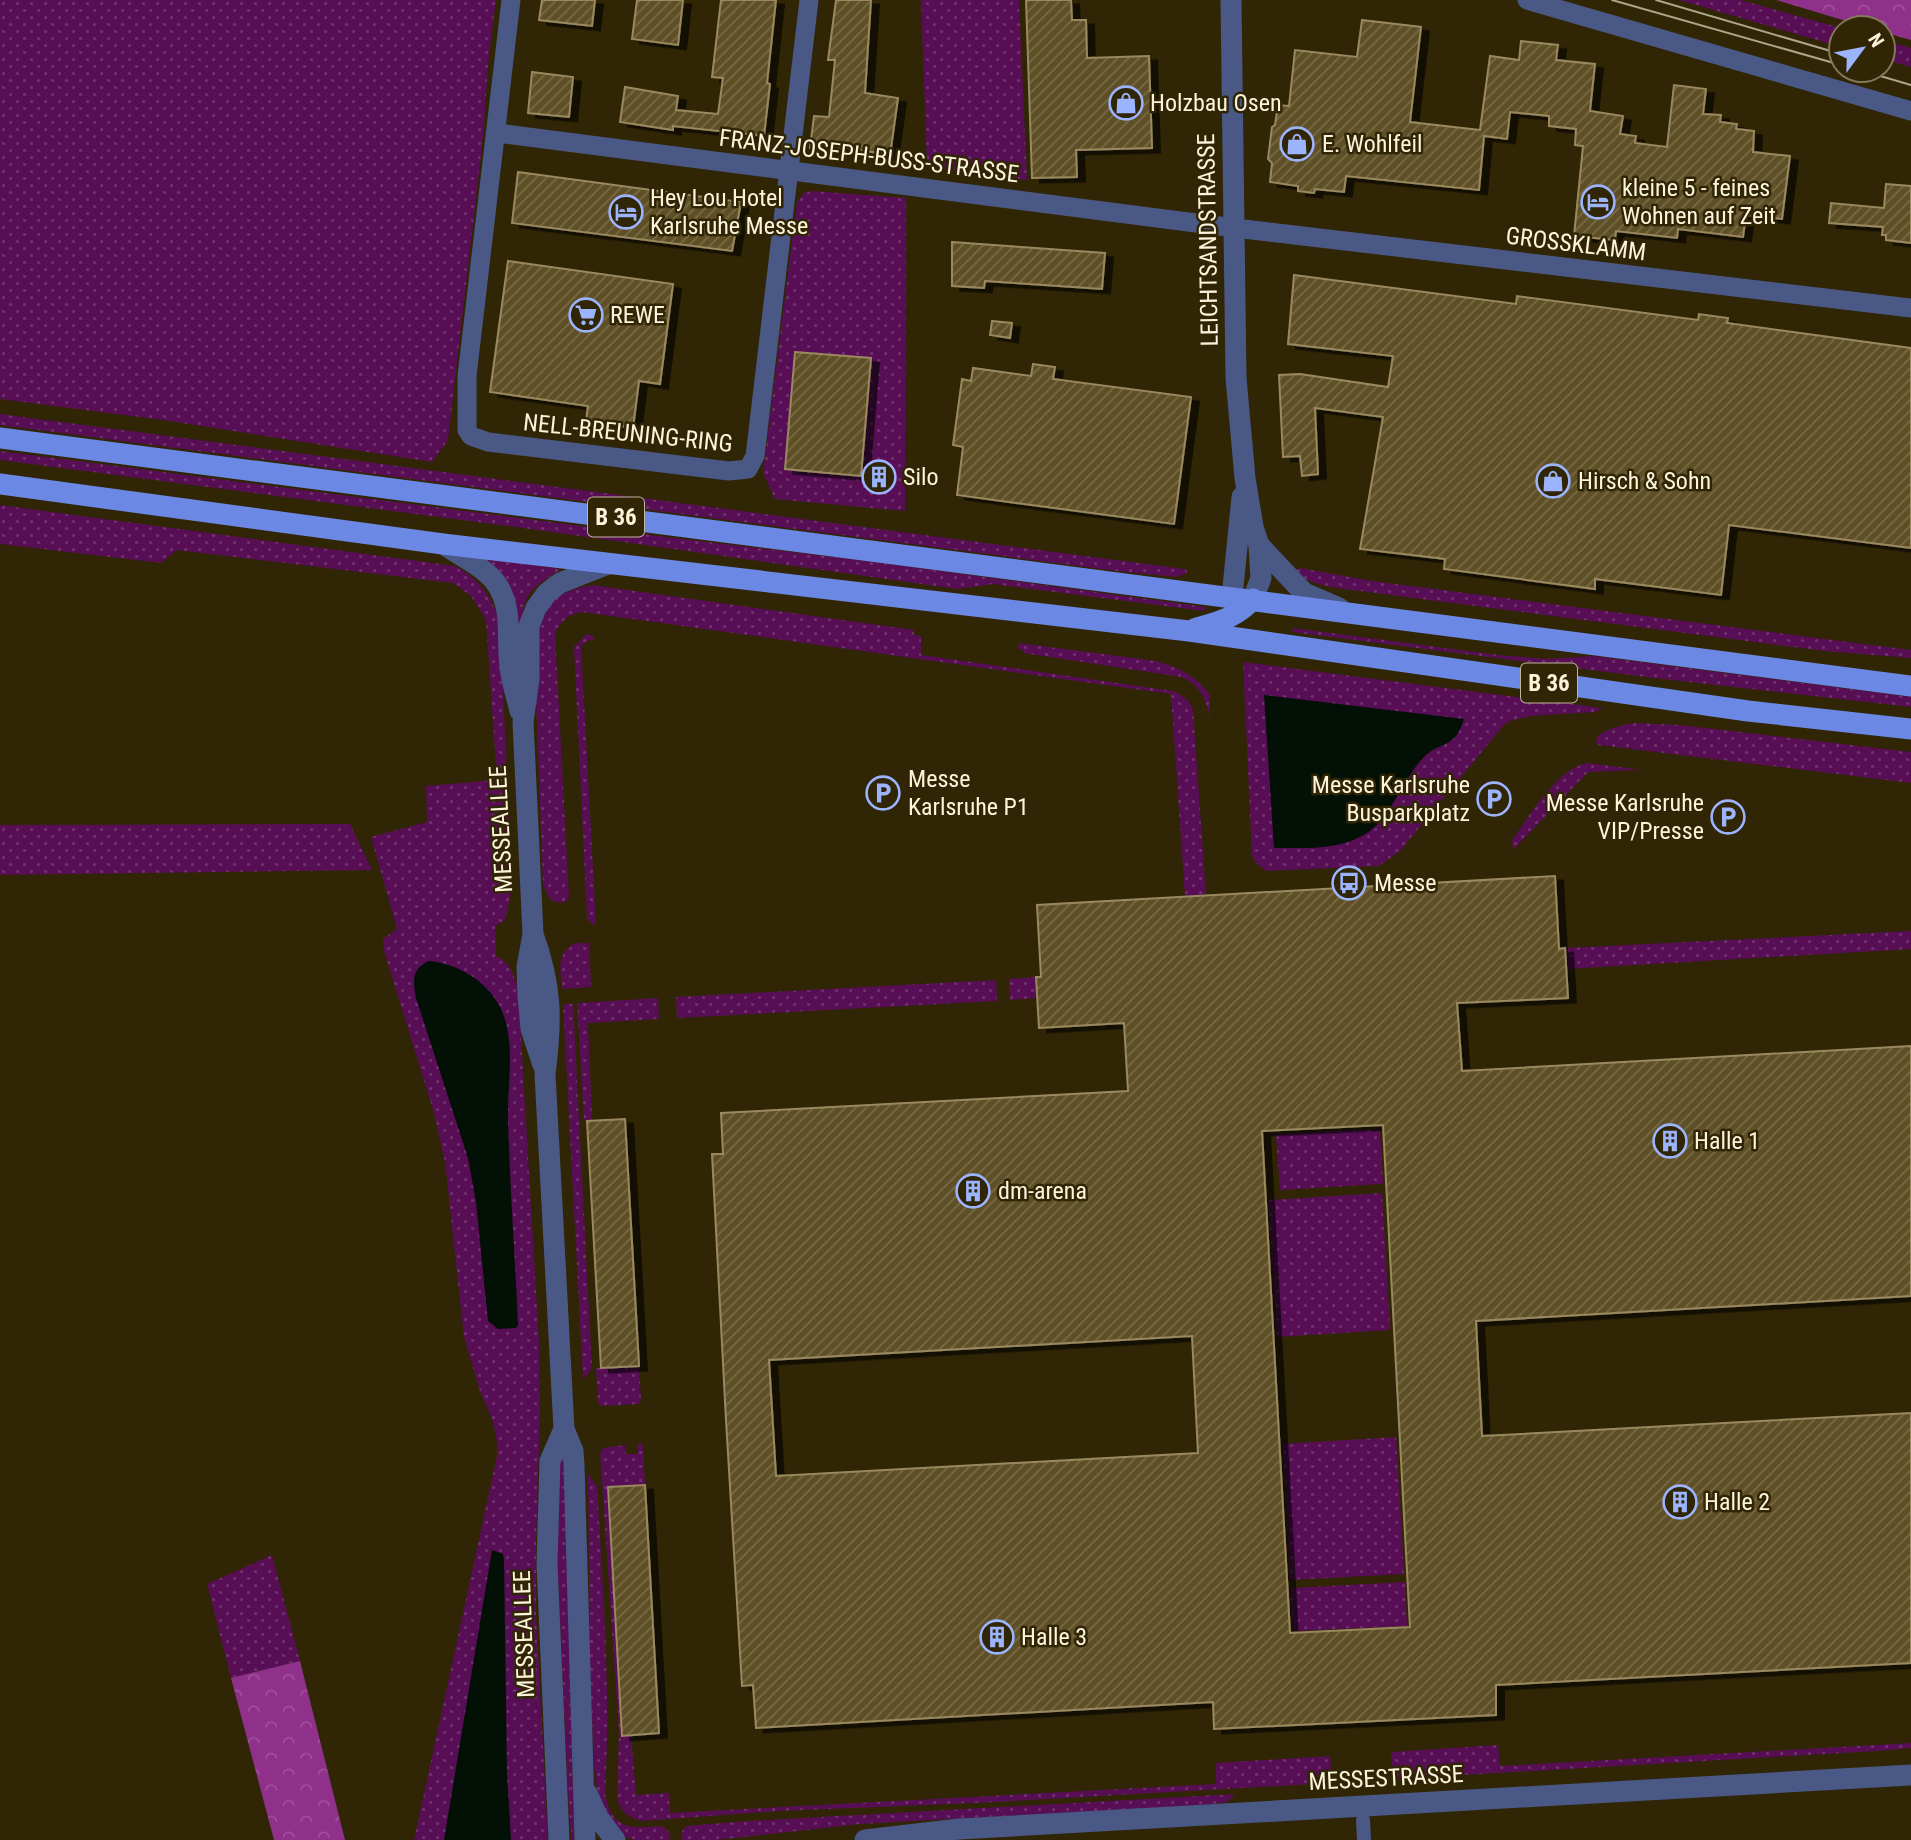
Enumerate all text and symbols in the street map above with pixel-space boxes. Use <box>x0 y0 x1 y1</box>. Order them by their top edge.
north arrow <box>1827 14 1897 84</box>
text: N <box>1863 29 1889 51</box>
shop icon: Holzbau Osen <box>1107 84 1145 122</box>
place label: Holzbau Osen <box>1150 89 1282 117</box>
street label: FRANZ-JOSEPH-BUSS-STRASSE <box>718 124 1021 188</box>
shop icon: E. Wohlfeil <box>1278 125 1316 163</box>
place label: E. Wohlfeil <box>1322 130 1422 158</box>
street label: LEICHTSANDSTRASSE <box>1192 133 1224 347</box>
place label: kleine 5 - feines Wohnen auf Zeit <box>1622 174 1776 230</box>
hotel icon: kleine 5 - feines Wohnen auf Zeit <box>1579 183 1617 221</box>
place label: Hey Lou Hotel Karlsruhe Messe <box>650 184 808 240</box>
hotel icon: Hey Lou Hotel Karlsruhe Messe <box>607 193 645 231</box>
street label: GROSSKLAMM <box>1504 222 1648 266</box>
supermarket icon: REWE <box>567 296 605 334</box>
place label: REWE <box>610 301 665 329</box>
street label: NELL-BREUNING-RING <box>522 408 734 458</box>
building icon: Silo <box>860 458 898 496</box>
shop icon: Hirsch & Sohn <box>1534 462 1572 500</box>
place label: Silo <box>903 463 939 491</box>
place label: Hirsch & Sohn <box>1578 467 1711 495</box>
road number: B 36 <box>588 498 644 537</box>
road number: B 36 <box>1521 664 1577 702</box>
street label: MESSEALLEE <box>484 765 518 893</box>
place label: Messe Karlsruhe P1 <box>908 765 1029 821</box>
place label: Messe Karlsruhe Busparkplatz <box>1312 771 1470 827</box>
parking icon: Messe Karlsruhe P1 <box>864 774 902 812</box>
parking icon: Messe Karlsruhe Busparkplatz <box>1475 780 1513 818</box>
place label: Messe Karlsruhe VIP/Presse <box>1546 789 1704 845</box>
parking icon: Messe Karlsruhe VIP/Presse <box>1709 798 1747 836</box>
bus stop icon: Messe <box>1330 864 1368 902</box>
place label: Messe <box>1374 869 1437 897</box>
building icon: Halle 1 <box>1651 1122 1689 1160</box>
place label: Halle 1 <box>1694 1127 1760 1155</box>
building icon: dm-arena <box>954 1172 992 1210</box>
place label: dm-arena <box>998 1177 1087 1205</box>
building icon: Halle 2 <box>1661 1483 1699 1521</box>
place label: Halle 2 <box>1704 1488 1770 1516</box>
street label: MESSEALLEE <box>508 1570 540 1698</box>
building icon: Halle 3 <box>978 1618 1016 1656</box>
place label: Halle 3 <box>1021 1623 1087 1651</box>
street label: MESSESTRASSE <box>1308 1760 1464 1796</box>

